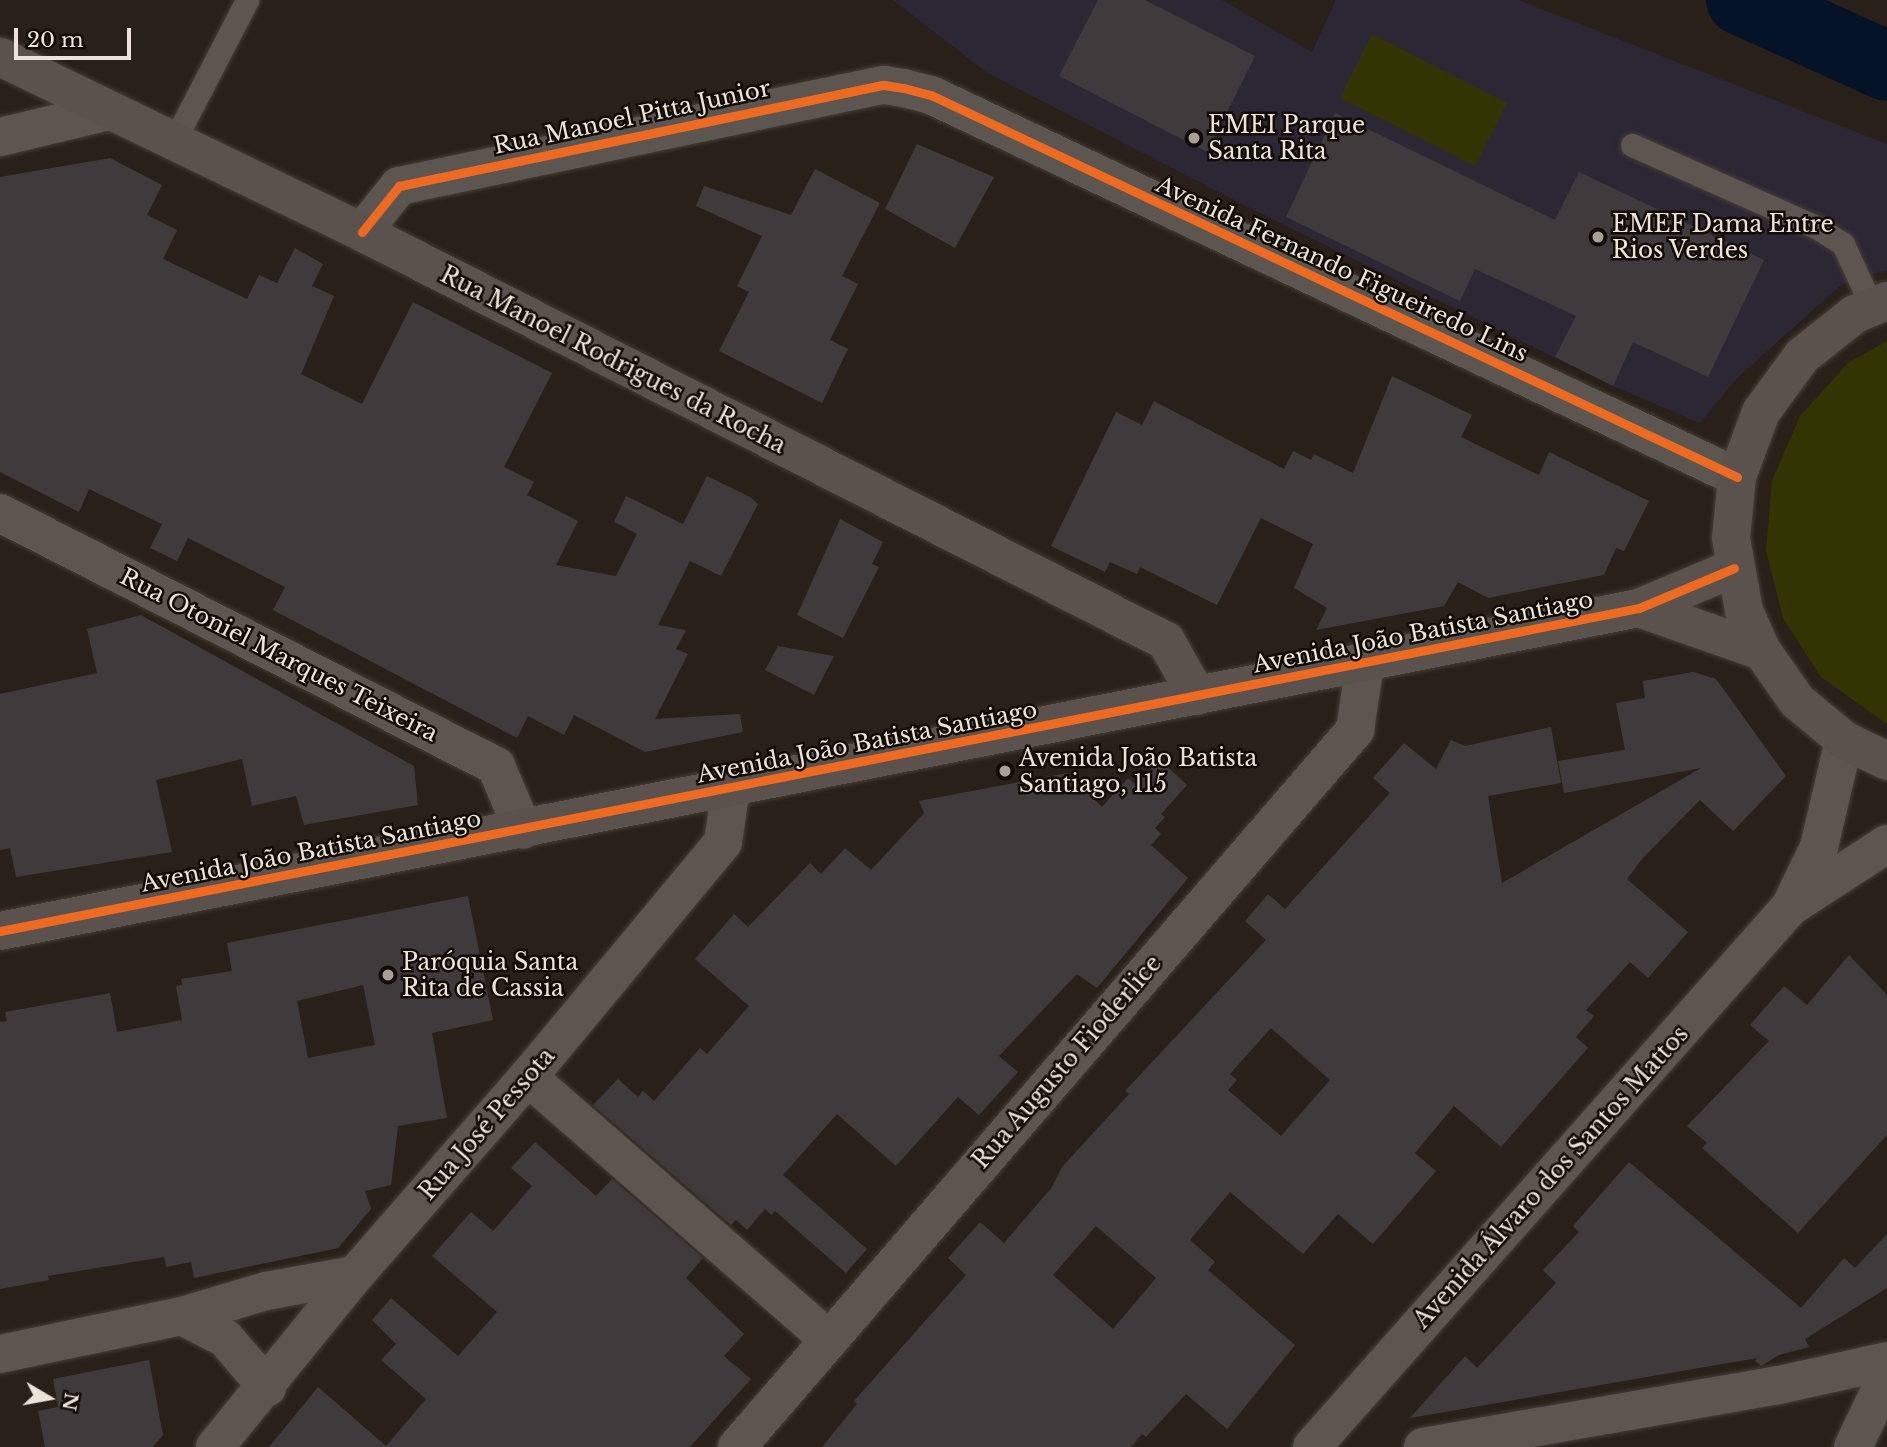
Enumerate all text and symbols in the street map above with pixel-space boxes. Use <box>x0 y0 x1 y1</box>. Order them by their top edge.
scale bar <box>18 14 135 58</box>
text: 20 m <box>27 27 84 53</box>
street label: Rua Manoel Pitta Junior <box>491 74 773 160</box>
place label: EMEI Parque Santa Rita <box>1208 111 1365 165</box>
marker: EMEI Parque Santa Rita <box>1186 130 1202 146</box>
street label: Avenida Fernando Figueiredo Lins <box>1152 170 1532 368</box>
place label: EMEF Dama Entre Rios Verdes <box>1612 210 1835 264</box>
marker: EMEF Dama Entre Rios Verdes <box>1590 229 1606 245</box>
street label: Rua Manoel Rodrigues da Rocha <box>436 260 790 460</box>
street label: Rua Otoniel Marques Teixeira <box>115 562 443 748</box>
street label: Avenida João Batista Santiago <box>1250 585 1596 679</box>
street label: Avenida João Batista Santiago <box>694 695 1040 789</box>
place label: Avenida João Batista Santiago, 115 <box>1019 744 1257 798</box>
marker: Avenida João Batista Santiago, 115 <box>997 763 1013 779</box>
street label: Avenida João Batista Santiago <box>138 804 484 898</box>
place label: Paróquia Santa Rita de Cassia <box>402 948 579 1002</box>
street label: Rua Augusto Fioderlice <box>967 949 1167 1175</box>
marker: Paróquia Santa Rita de Cassia <box>380 967 396 983</box>
street label: Avenida Álvaro dos Santos Mattos <box>1408 1020 1694 1334</box>
street label: Rua José Pessota <box>414 1042 560 1206</box>
north arrow <box>14 1363 84 1433</box>
text: N <box>57 1391 83 1413</box>

